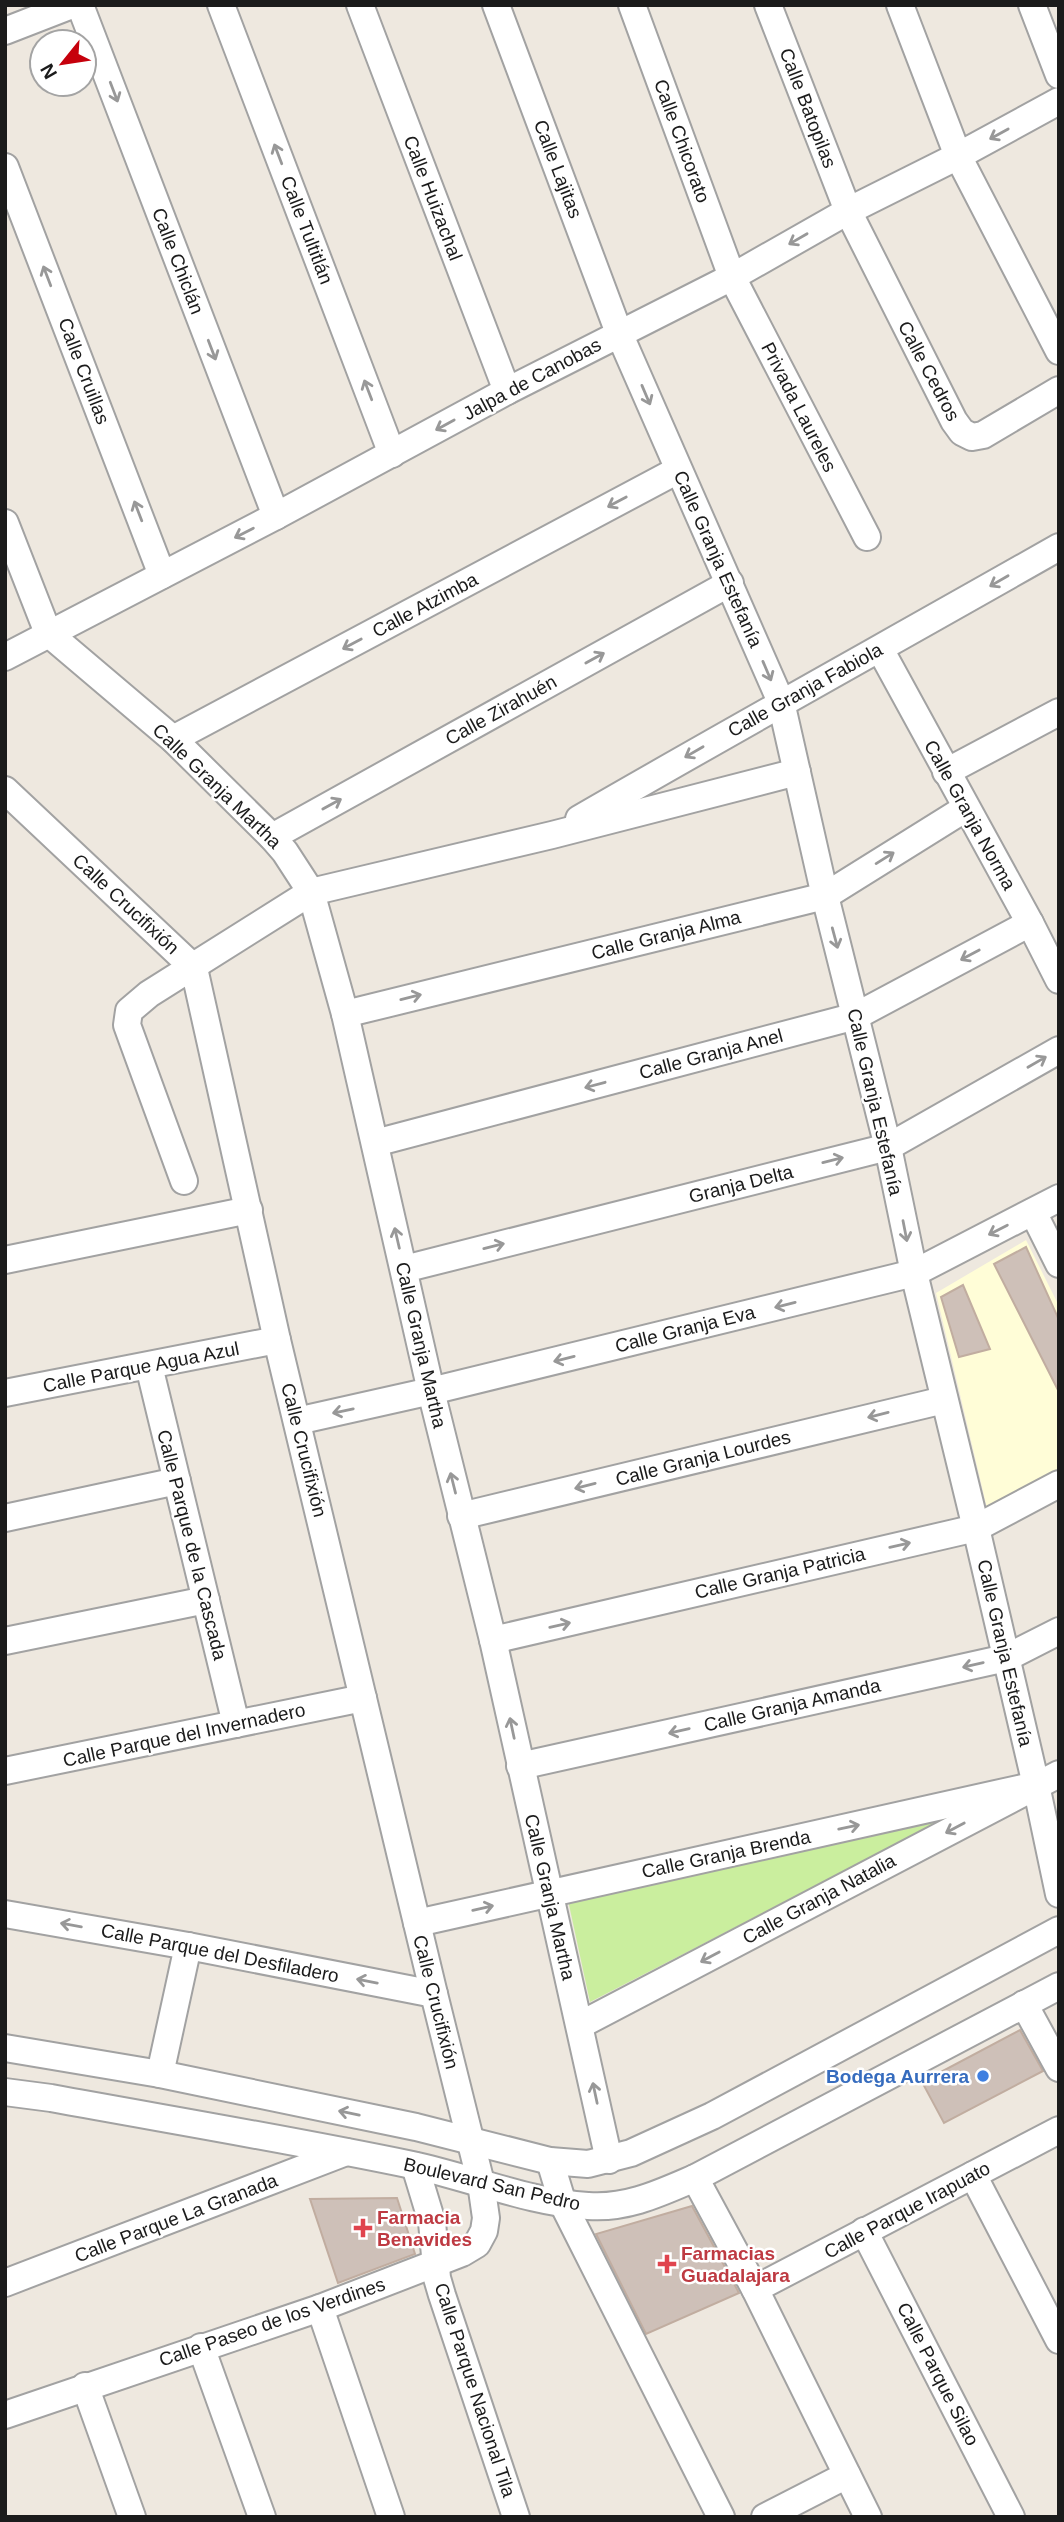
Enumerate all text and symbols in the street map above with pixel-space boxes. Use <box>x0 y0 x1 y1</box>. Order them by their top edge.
north arrow <box>28 28 98 98</box>
street label: Calle Batopilas <box>775 45 841 171</box>
text: N <box>36 60 61 82</box>
street label: Calle Chicorato <box>650 76 714 206</box>
one-way arrow <box>108 80 121 102</box>
street label: Calle Lajitas <box>530 117 586 221</box>
one-way arrow <box>989 127 1010 141</box>
street label: Calle Huizachal <box>400 133 466 263</box>
one-way arrow <box>271 144 284 166</box>
street label: Calle Tultitlán <box>277 173 337 287</box>
street label: Calle Chiclán <box>148 205 208 317</box>
one-way arrow <box>788 232 808 246</box>
one-way arrow <box>40 266 53 288</box>
street label: Calle Cruillas <box>54 315 114 427</box>
street label: Calle Cedros <box>894 318 964 424</box>
street label: Jalpa de Canobas <box>459 334 605 424</box>
one-way arrow <box>207 339 220 361</box>
street label: Privada Laureles <box>757 339 841 475</box>
one-way arrow <box>360 380 373 401</box>
one-way arrow <box>640 384 653 406</box>
one-way arrow <box>435 418 455 432</box>
street label: Calle Granja Estefanía <box>670 467 767 651</box>
one-way arrow <box>608 495 628 509</box>
one-way arrow <box>130 501 143 523</box>
one-way arrow <box>234 526 255 540</box>
street label: Calle Atzimba <box>369 568 482 642</box>
one-way arrow <box>990 574 1010 588</box>
one-way arrow <box>342 638 363 651</box>
street label: Calle Granja Fabiola <box>724 639 886 741</box>
one-way arrow <box>584 651 605 664</box>
one-way arrow <box>761 660 774 681</box>
street label: Calle Zirahuén <box>442 671 560 749</box>
street label: Calle Granja Martha <box>149 719 286 853</box>
street label: Calle Granja Norma <box>920 736 1020 894</box>
one-way arrow <box>685 745 705 759</box>
one-way arrow <box>321 797 342 810</box>
street label: Calle Crucifixión <box>69 850 183 958</box>
one-way arrow <box>875 851 895 865</box>
street label: Calle Granja Alma <box>589 906 743 964</box>
one-way arrow <box>830 927 843 949</box>
one-way arrow <box>960 949 981 963</box>
one-way arrow <box>399 990 422 1004</box>
street label: Calle Granja Estefanía <box>843 1007 907 1198</box>
street label: Calle Granja Anel <box>637 1025 785 1083</box>
one-way arrow <box>1026 1055 1046 1069</box>
one-way arrow <box>584 1079 607 1092</box>
one-way arrow <box>821 1153 844 1166</box>
street label: Granja Delta <box>687 1161 796 1207</box>
one-way arrow <box>899 1219 912 1242</box>
one-way arrow <box>988 1223 1009 1237</box>
one-way arrow <box>389 1227 403 1250</box>
one-way arrow <box>482 1239 505 1252</box>
street label: Calle Granja Martha <box>392 1260 450 1431</box>
one-way arrow <box>774 1299 797 1312</box>
street label: Calle Granja Eva <box>613 1301 758 1357</box>
street label: Calle Parque Agua Azul <box>41 1338 241 1396</box>
one-way arrow <box>553 1353 576 1366</box>
street label: Calle Crucifixión <box>277 1381 331 1519</box>
one-way arrow <box>332 1404 355 1418</box>
one-way arrow <box>867 1409 890 1423</box>
street label: Calle Granja Lourdes <box>613 1426 793 1490</box>
street label: Calle Parque de la Cascada <box>153 1428 231 1663</box>
one-way arrow <box>446 1472 459 1495</box>
one-way arrow <box>575 1480 597 1493</box>
one-way arrow <box>888 1538 911 1551</box>
street label: Calle Granja Patricia <box>693 1543 868 1603</box>
street label: Calle Granja Estefanía <box>973 1558 1037 1749</box>
one-way arrow <box>548 1618 570 1631</box>
one-way arrow <box>962 1659 985 1673</box>
street label: Calle Granja Amanda <box>702 1674 883 1736</box>
street label: Calle Parque del Invernadero <box>61 1699 307 1771</box>
one-way arrow <box>505 1717 519 1740</box>
one-way arrow <box>668 1724 691 1738</box>
street label: Calle Granja Martha <box>521 1812 579 1983</box>
one-way arrow <box>837 1819 860 1833</box>
one-way arrow <box>945 1822 966 1836</box>
street label: Calle Granja Brenda <box>640 1826 813 1882</box>
street label: Calle Granja Natalia <box>739 1850 899 1948</box>
one-way arrow <box>471 1900 494 1914</box>
one-way arrow <box>60 1918 83 1931</box>
street label: Calle Parque del Desfiladero <box>99 1920 341 1986</box>
street label: Calle Crucifixión <box>409 1933 463 2071</box>
one-way arrow <box>700 1950 721 1964</box>
one-way arrow <box>356 1973 379 1987</box>
place label: Bodega Aurrera <box>826 2066 969 2087</box>
marker: Bodega Aurrera <box>975 2068 991 2084</box>
one-way arrow <box>587 2082 601 2105</box>
one-way arrow <box>338 2106 361 2120</box>
street label: Boulevard San Pedro <box>402 2153 582 2215</box>
street label: Calle Parque Irapuato <box>820 2157 994 2263</box>
street label: Calle Parque La Granada <box>72 2169 281 2266</box>
place label: Farmacia Benavides <box>377 2207 472 2250</box>
marker: Farmacia Benavides <box>355 2220 371 2236</box>
place label: Farmacias Guadalajara <box>681 2243 790 2286</box>
marker: Farmacias Guadalajara <box>659 2256 675 2272</box>
street label: Calle Paseo de los Verdines <box>156 2273 388 2371</box>
street label: Calle Parque Nacional Tila <box>430 2280 520 2500</box>
street label: Calle Parque Silao <box>893 2299 983 2449</box>

